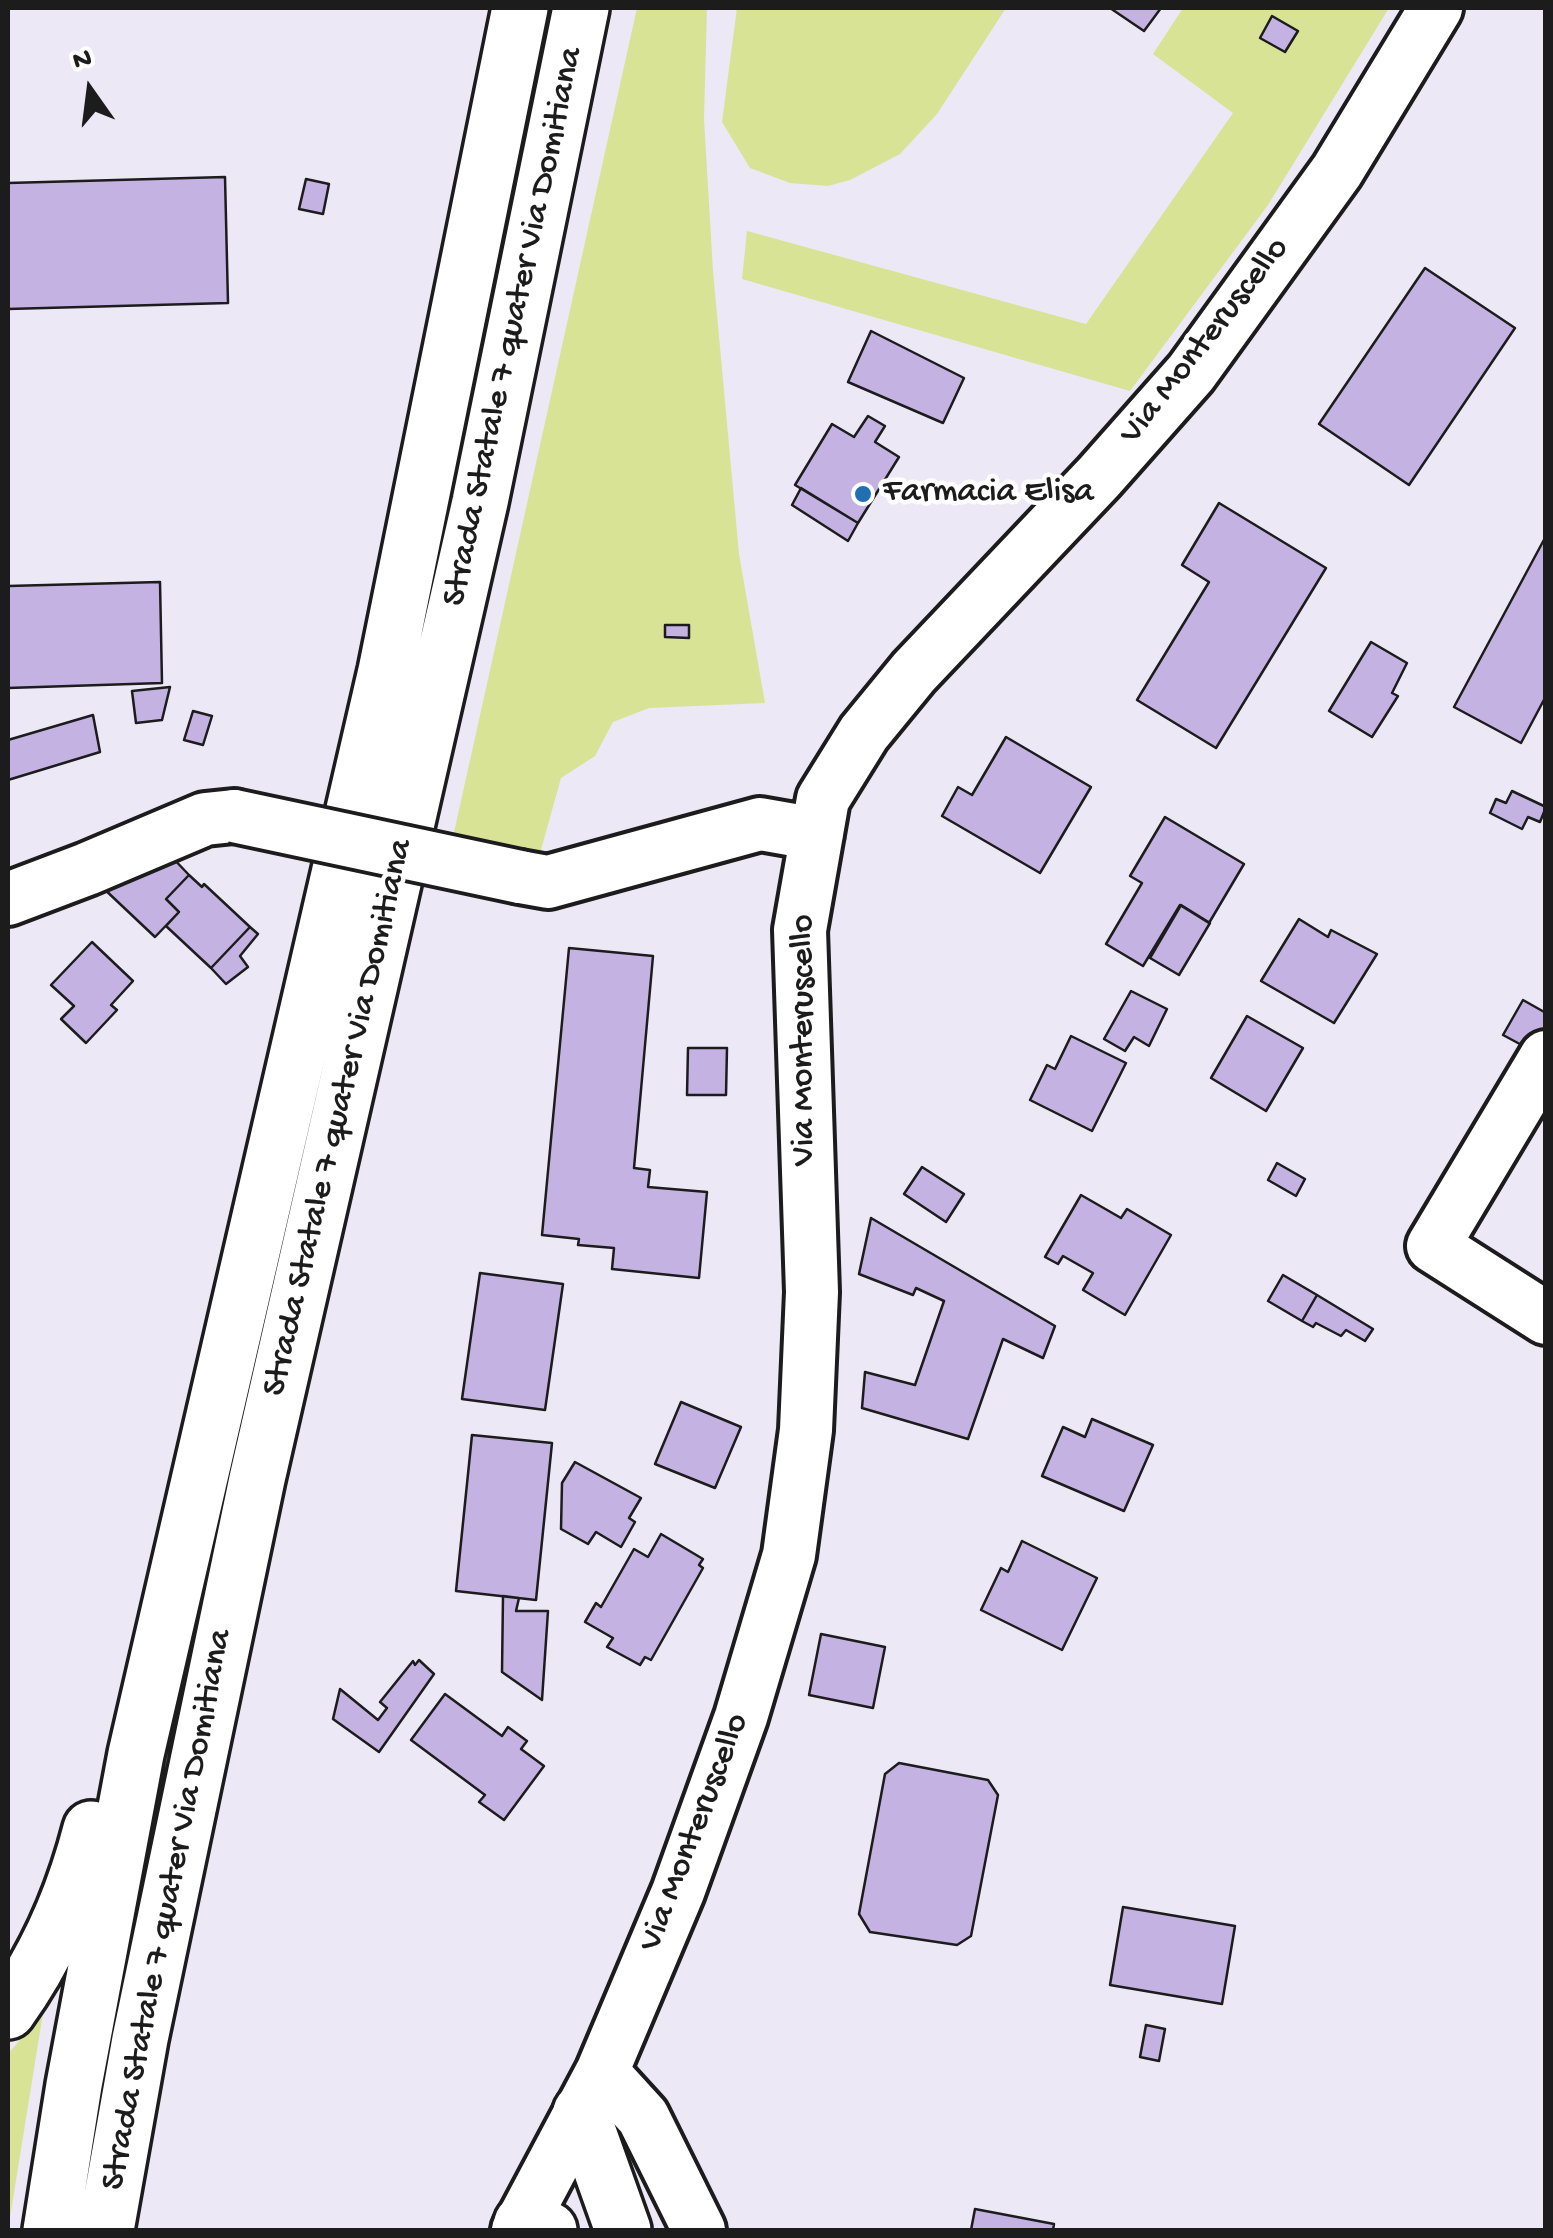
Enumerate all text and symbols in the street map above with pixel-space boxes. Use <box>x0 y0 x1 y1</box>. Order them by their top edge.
north arrow <box>40 40 140 140</box>
text: N <box>70 42 95 79</box>
street label: Strada Statale 7 quater Via Domitiana <box>435 44 595 610</box>
street label: Via Monteruscello <box>1112 230 1300 454</box>
place label: Farmacia Elisa <box>883 473 1094 515</box>
marker: Farmacia Elisa <box>852 483 874 505</box>
street label: Strada Statale 7 quater Via Domitiana <box>255 835 425 1401</box>
street label: Via Monteruscello <box>785 914 827 1166</box>
street label: Strada Statale 7 quater Via Domitiana <box>94 1626 244 2194</box>
street label: Via Monteruscello <box>631 1708 761 1958</box>

